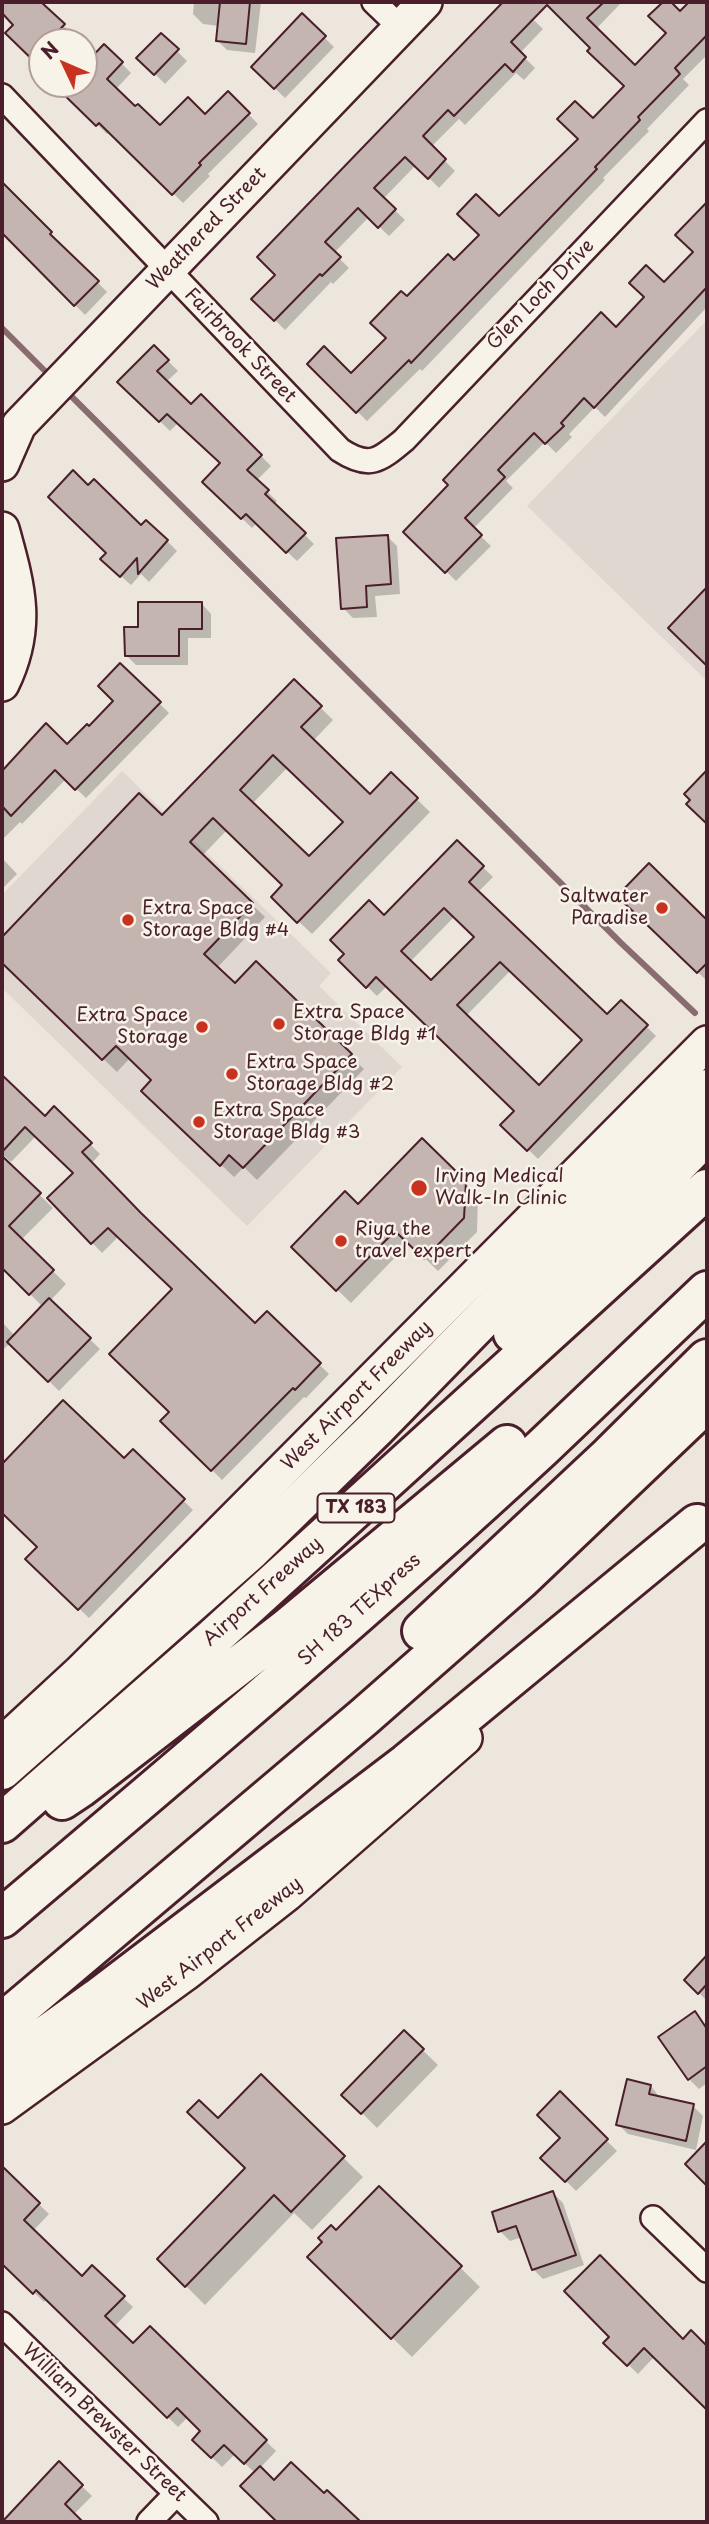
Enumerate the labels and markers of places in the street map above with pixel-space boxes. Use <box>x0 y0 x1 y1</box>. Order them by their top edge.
place label: Saltwater Paradise <box>559 886 648 930</box>
place label: Extra Space Storage Bldg #4 <box>142 898 289 942</box>
marker: Saltwater Paradise <box>654 900 670 916</box>
marker: Extra Space Storage Bldg #4 <box>120 912 136 928</box>
place label: Extra Space Storage Bldg #1 <box>293 1002 436 1046</box>
place label: Extra Space Storage <box>76 1005 188 1049</box>
marker: Extra Space Storage Bldg #1 <box>271 1016 287 1032</box>
marker: Extra Space Storage <box>194 1019 210 1035</box>
place label: Extra Space Storage Bldg #2 <box>246 1052 394 1096</box>
marker: Extra Space Storage Bldg #2 <box>224 1066 240 1082</box>
place label: Extra Space Storage Bldg #3 <box>213 1100 360 1144</box>
marker: Extra Space Storage Bldg #3 <box>191 1114 207 1130</box>
place label: Irving Medical Walk-In Clinic <box>435 1166 567 1210</box>
marker: Irving Medical Walk-In Clinic <box>409 1178 429 1198</box>
place label: Riya the travel expert <box>355 1219 472 1263</box>
marker: Riya the travel expert <box>333 1233 349 1249</box>

